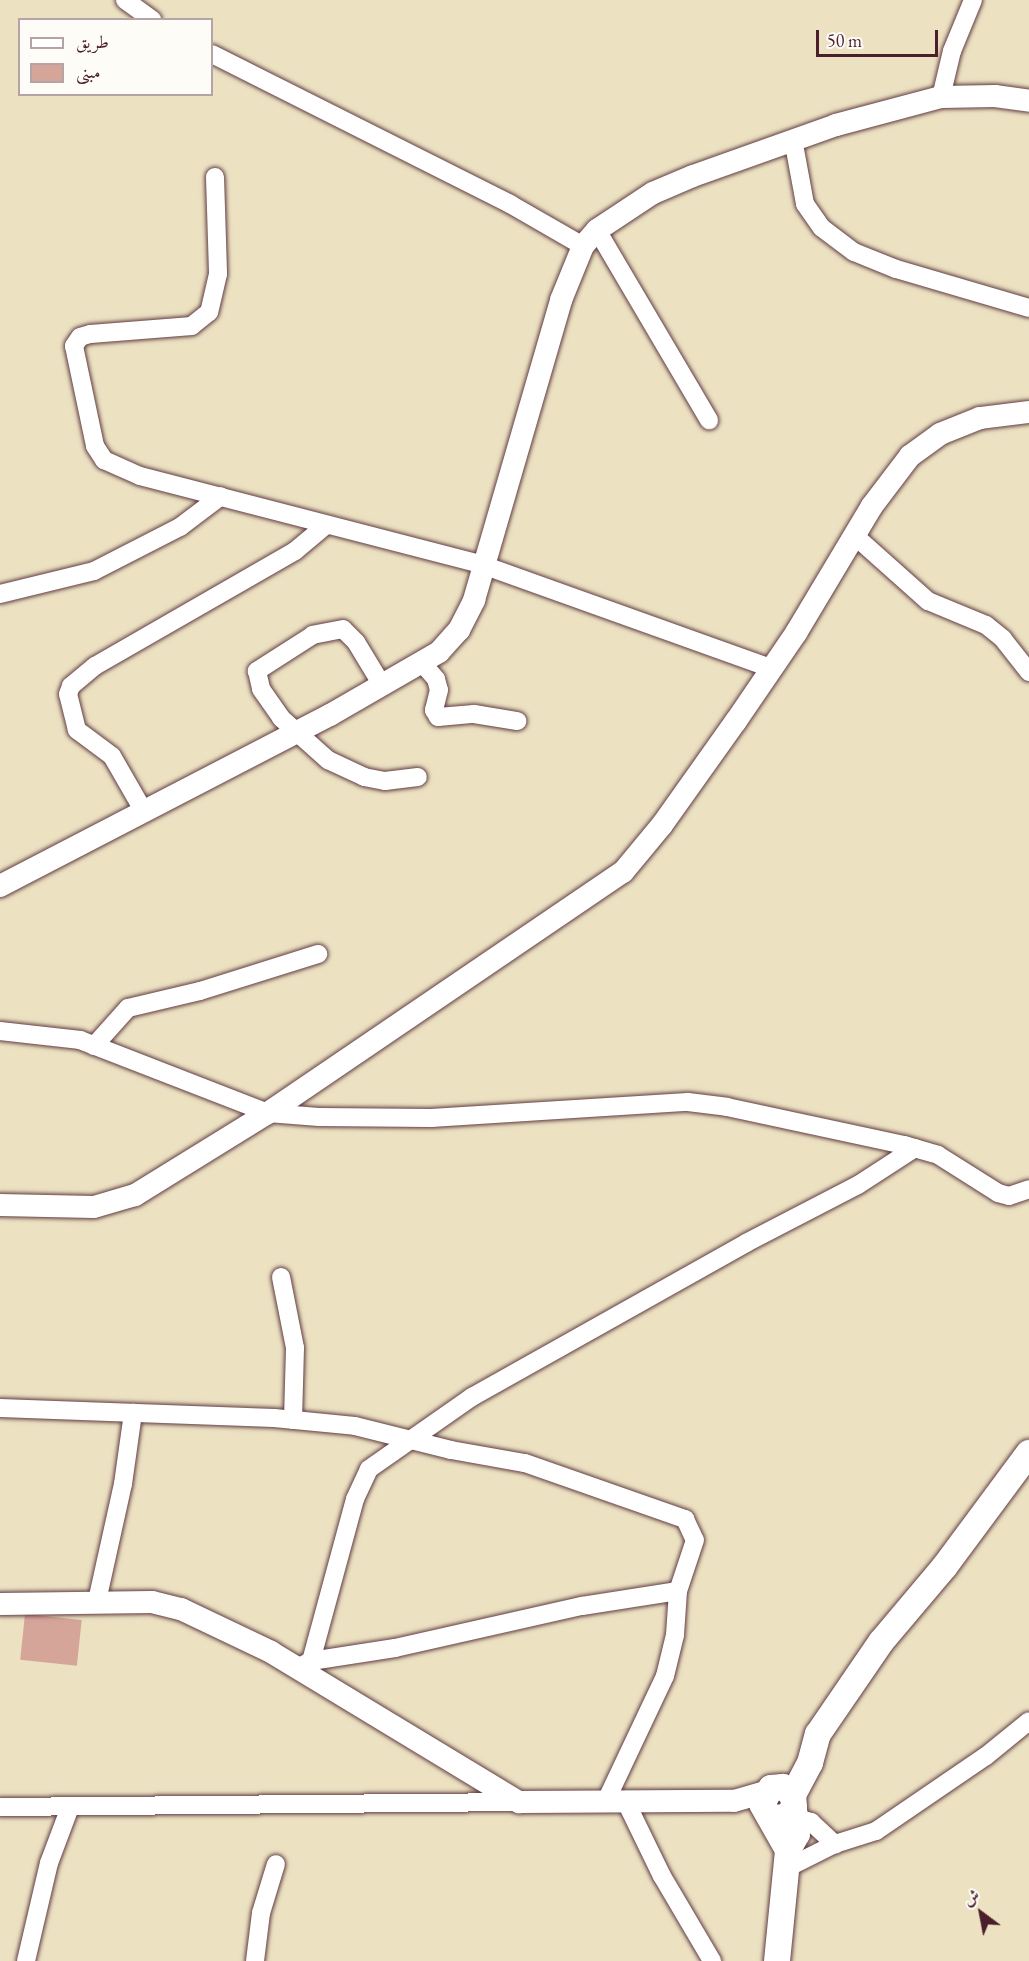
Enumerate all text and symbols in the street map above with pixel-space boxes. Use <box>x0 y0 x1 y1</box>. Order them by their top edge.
legend <box>18 18 213 96</box>
scale bar <box>819 18 940 56</box>
text: 50 m <box>827 29 862 52</box>
text: طريق <box>76 30 109 53</box>
text: مبنى <box>76 60 101 83</box>
north arrow <box>951 1883 1011 1943</box>
text: ش <box>959 1884 983 1910</box>

